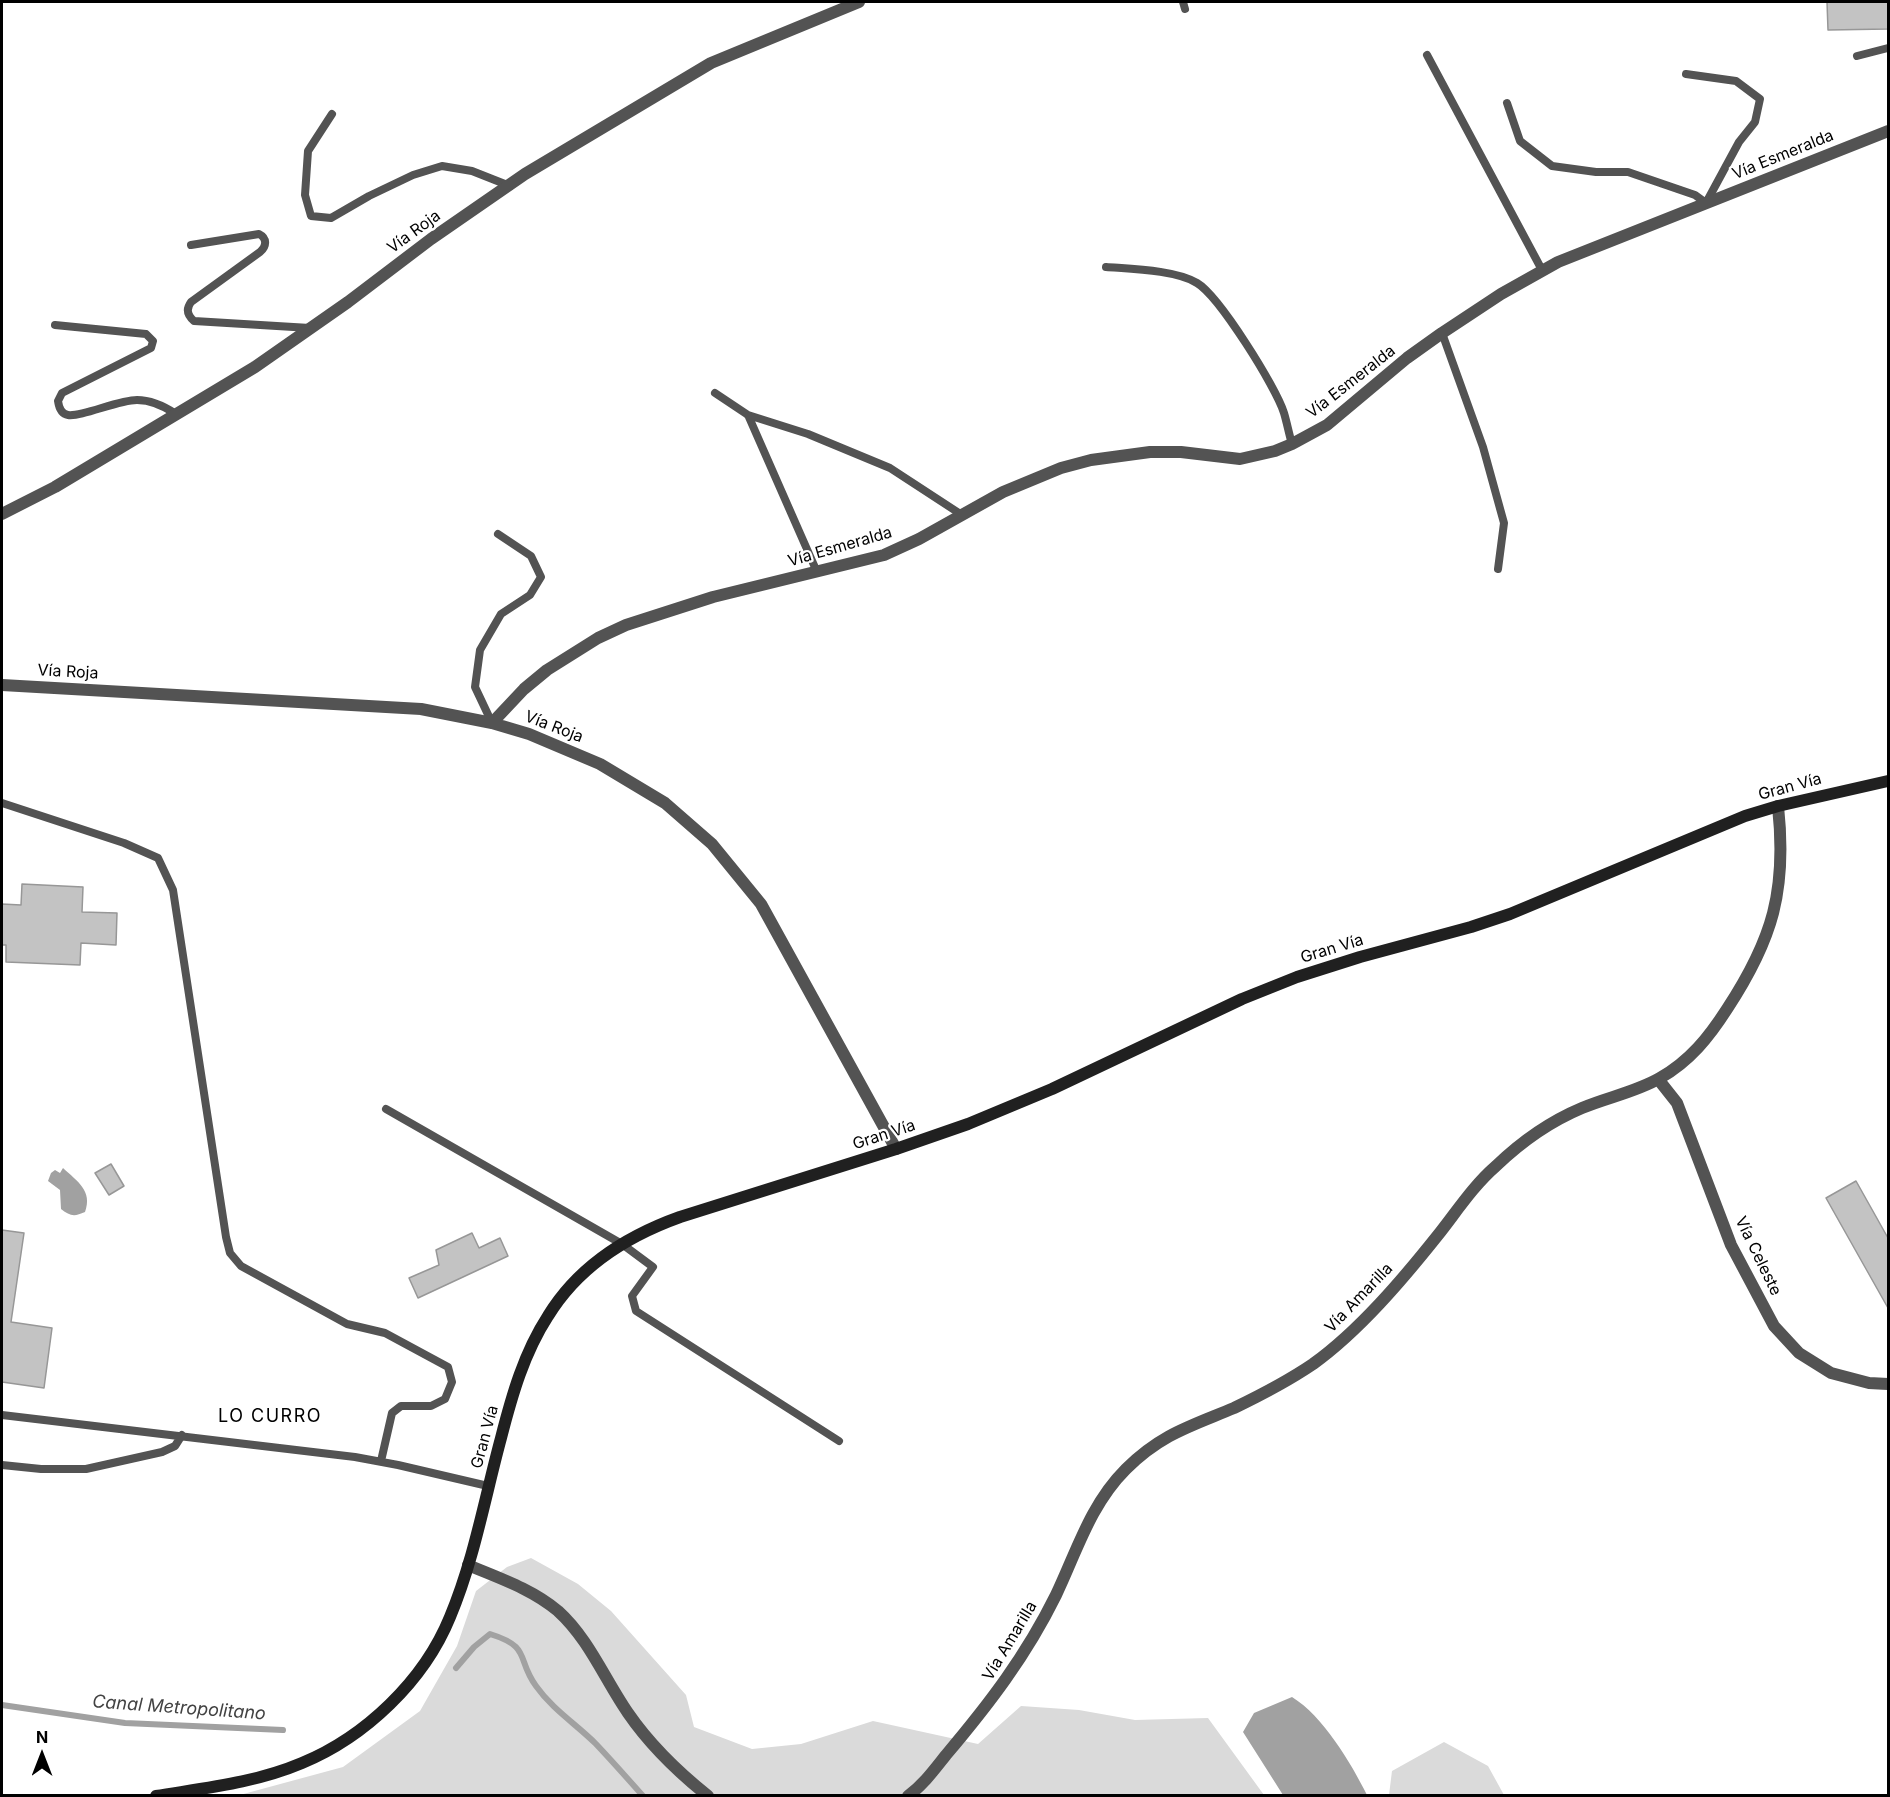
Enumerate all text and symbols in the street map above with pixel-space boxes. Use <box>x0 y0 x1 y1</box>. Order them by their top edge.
street label: Vía Esmeralda <box>1730 126 1836 184</box>
street label: Vía Roja <box>384 206 444 258</box>
street label: Vía Esmeralda <box>1303 341 1399 423</box>
street label: Vía Esmeralda <box>786 523 894 571</box>
street label: Vía Roja <box>37 661 99 683</box>
street label: Vía Roja <box>522 707 586 747</box>
street label: Gran Vía <box>1756 769 1824 805</box>
street label: Gran Vía <box>1298 930 1366 968</box>
street label: Gran Vía <box>850 1116 918 1154</box>
street label: Vía Celeste <box>1731 1213 1785 1299</box>
street label: Vía Amarilla <box>1321 1259 1397 1337</box>
street label: Gran Vía <box>467 1403 503 1471</box>
district label: LO CURRO <box>218 1406 322 1428</box>
street label: Vía Amarilla <box>979 1598 1041 1684</box>
water label: Canal Metropolitano <box>92 1691 266 1725</box>
north arrow <box>12 1725 72 1785</box>
text: N <box>36 1727 48 1747</box>

